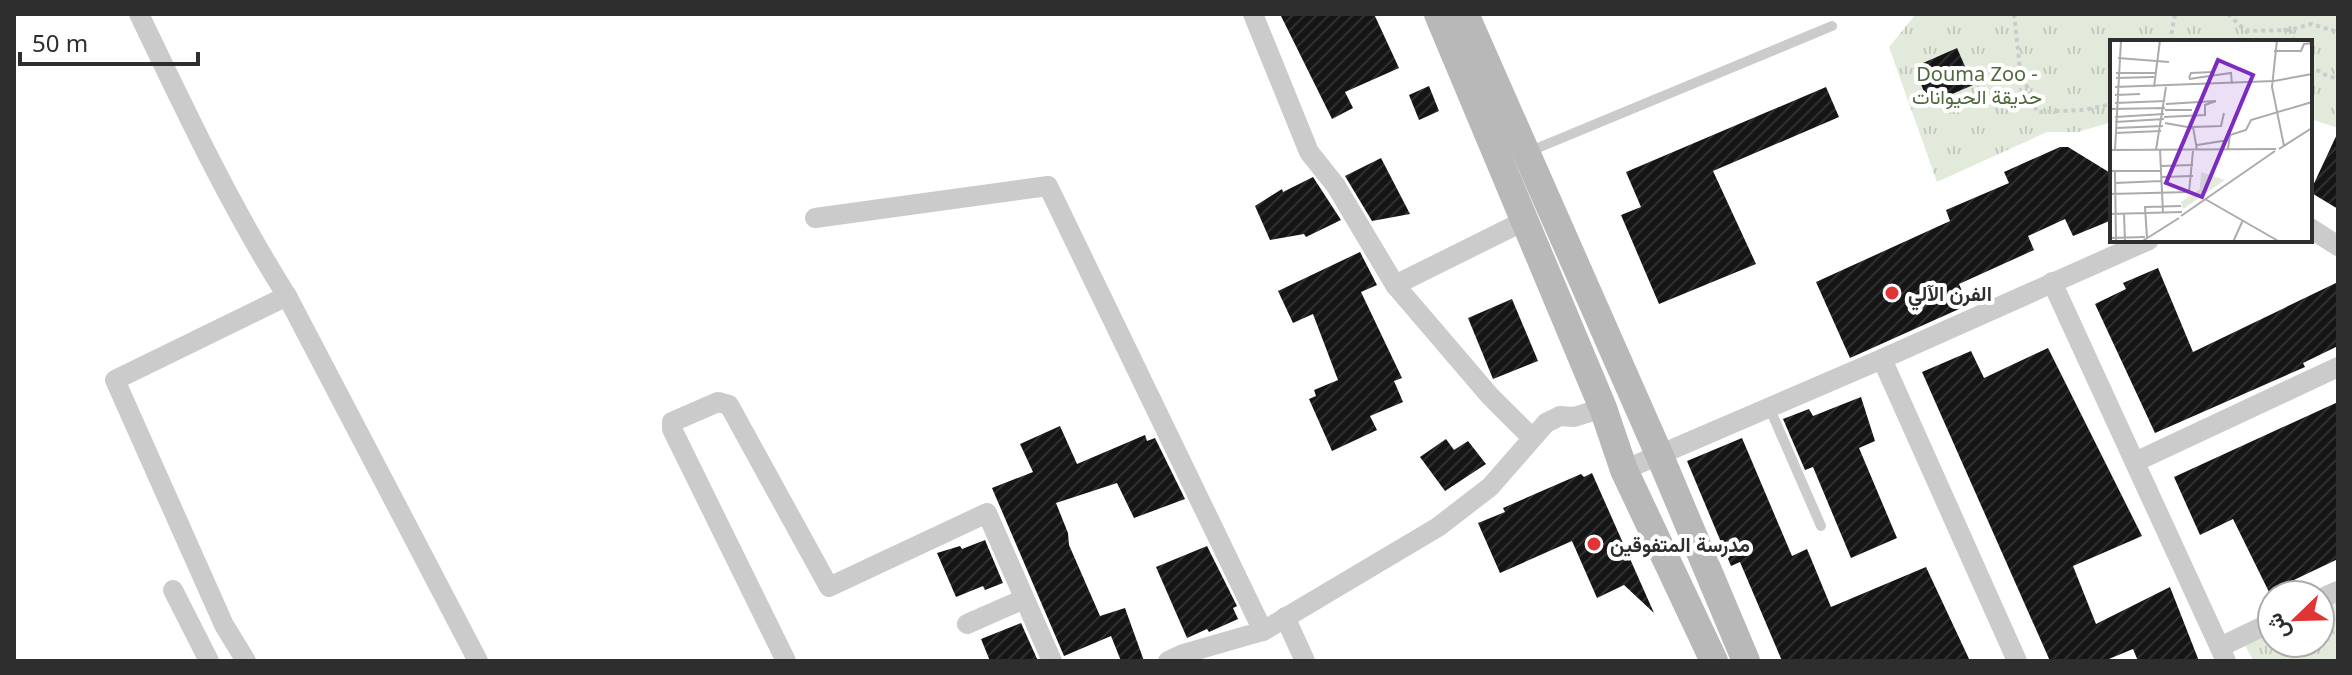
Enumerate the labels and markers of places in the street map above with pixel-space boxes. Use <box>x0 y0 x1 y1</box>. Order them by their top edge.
place label: الفرن الآلي <box>1908 280 1992 311</box>
marker: الفرن الآلي <box>1883 284 1901 302</box>
place label: مدرسة المتفوقين <box>1610 531 1750 558</box>
marker: مدرسة المتفوقين <box>1585 535 1603 553</box>

